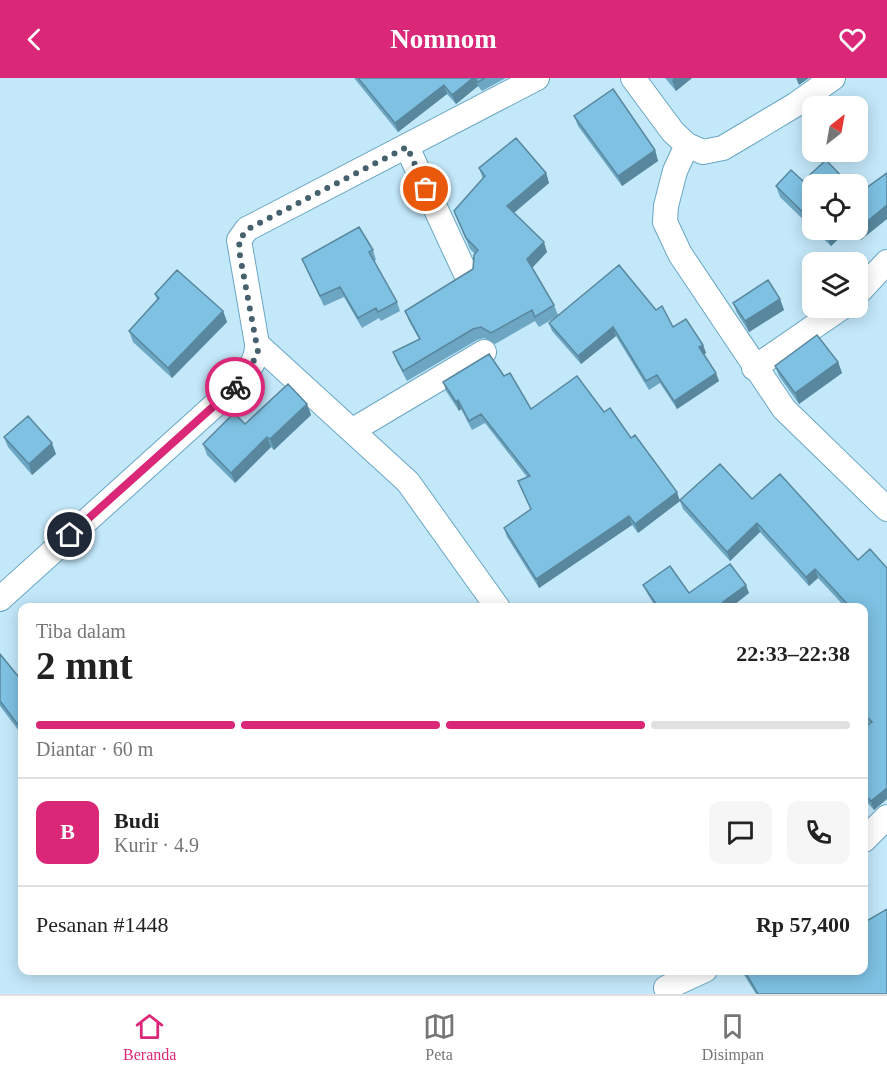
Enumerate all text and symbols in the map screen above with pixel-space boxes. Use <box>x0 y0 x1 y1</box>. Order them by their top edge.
icon: back <box>18 23 51 56</box>
icon: heart <box>836 23 869 56</box>
text: Nomnom <box>390 24 497 54</box>
north arrow <box>802 96 868 162</box>
map controls <box>802 96 868 318</box>
pin <box>400 163 451 214</box>
icon: bag <box>409 172 442 205</box>
button: locate <box>802 174 868 240</box>
button: layers <box>802 252 868 318</box>
courier <box>205 357 265 417</box>
icon: bike <box>219 371 252 404</box>
pin <box>44 509 95 560</box>
icon: home <box>53 518 86 551</box>
text: Tiba dalam <box>36 620 126 642</box>
text: 22:33–22:38 <box>736 641 850 666</box>
text: 2 mnt <box>36 644 132 687</box>
text: Diantar · 60 m <box>36 738 153 760</box>
button: chat <box>709 801 772 864</box>
button: phone <box>787 801 850 864</box>
text: Budi <box>114 808 159 833</box>
text: B <box>60 819 75 844</box>
text: Kurir · 4.9 <box>114 834 199 856</box>
text: Pesanan #1448 <box>36 912 169 937</box>
text: Rp 57,400 <box>756 912 850 937</box>
tab: Beranda <box>123 1010 176 1064</box>
tab: Peta <box>423 1010 456 1064</box>
tab: Disimpan <box>702 1010 764 1064</box>

